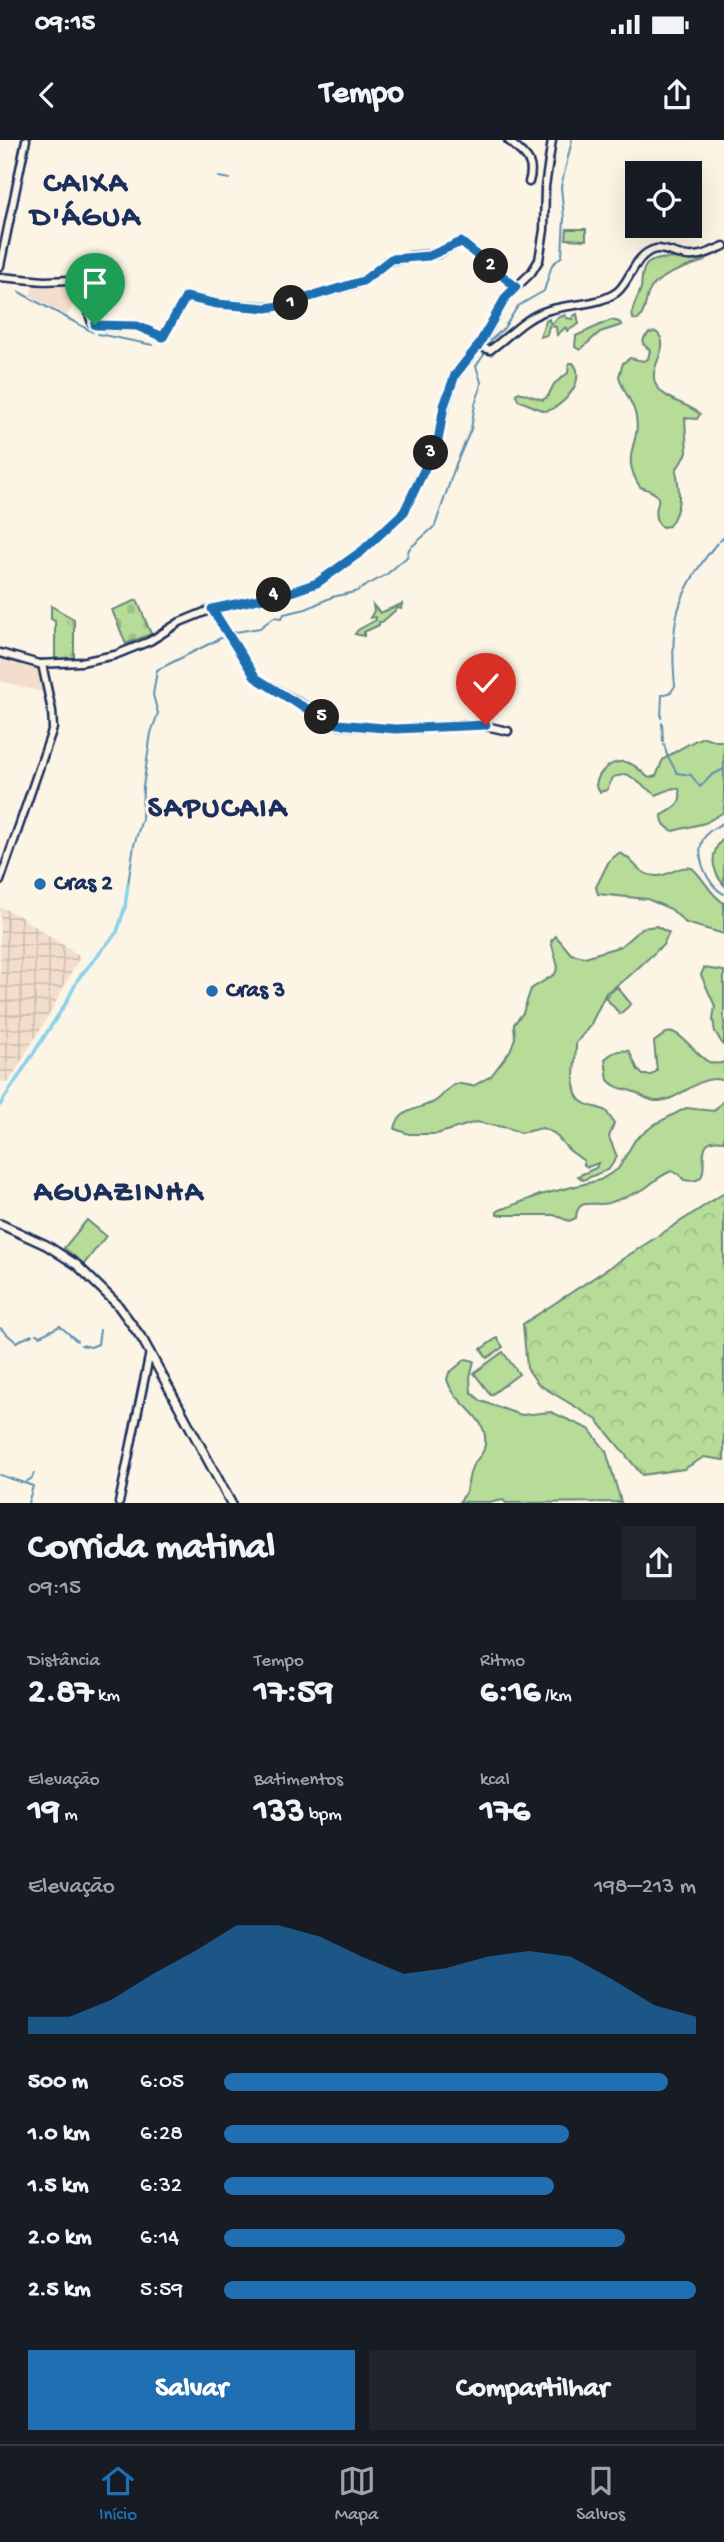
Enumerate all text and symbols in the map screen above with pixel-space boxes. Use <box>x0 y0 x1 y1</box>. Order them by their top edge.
text: 09:15 <box>35 9 95 40</box>
icon: back <box>28 76 66 114</box>
text: Tempo <box>320 76 404 114</box>
icon: share <box>658 76 696 114</box>
map controls <box>625 161 702 238</box>
button: locate <box>625 161 702 238</box>
district label: CAIXA D'ÁGUA <box>28 168 142 237</box>
pin: 2 <box>474 248 508 284</box>
pin <box>65 253 125 325</box>
text: 2 <box>486 254 495 277</box>
icon: arrive <box>76 264 114 302</box>
pin: 1 <box>274 286 308 320</box>
text: 1 <box>287 291 294 314</box>
pin: 3 <box>414 436 448 470</box>
text: 3 <box>426 441 435 464</box>
pin: 4 <box>256 578 292 612</box>
text: 4 <box>269 583 278 606</box>
pin <box>456 653 516 725</box>
icon: check <box>467 664 505 702</box>
pin: 5 <box>304 700 340 734</box>
text: 5 <box>317 705 327 728</box>
district label: SAPUCAIA <box>148 793 288 828</box>
place label: Cras 2 <box>54 871 113 898</box>
marker: Cras 2 <box>32 876 48 892</box>
place label: Cras 3 <box>226 978 285 1005</box>
marker: Cras 3 <box>204 983 220 999</box>
district label: AGUAZINHA <box>33 1177 205 1212</box>
button: share <box>622 1526 696 1600</box>
text: Corrida matinal <box>28 1527 275 1571</box>
text: 09:15 <box>28 1575 81 1602</box>
text: Distância <box>28 1650 100 1673</box>
text: Tempo <box>254 1650 304 1673</box>
text: Ritmo <box>480 1650 525 1673</box>
text: 2.87 <box>28 1673 94 1714</box>
text: 17:59 <box>254 1673 333 1714</box>
text: 6:16 <box>480 1673 541 1714</box>
text: km <box>94 1685 120 1708</box>
text: /km <box>541 1685 572 1708</box>
text: Elevação <box>28 1769 100 1792</box>
text: Batimentos <box>254 1769 343 1792</box>
text: kcal <box>480 1769 510 1792</box>
text: 19 <box>28 1792 60 1833</box>
text: 133 <box>254 1792 304 1833</box>
text: 176 <box>480 1792 530 1833</box>
text: m <box>60 1804 78 1827</box>
text: bpm <box>304 1804 342 1827</box>
text: Elevação <box>28 1874 115 1901</box>
text: 198–213 m <box>594 1874 696 1901</box>
text: 500 m <box>28 2069 88 2096</box>
text: 6:05 <box>140 2069 184 2096</box>
text: 1.0 km <box>28 2121 90 2148</box>
text: 6:28 <box>140 2121 183 2148</box>
text: 1.5 km <box>28 2173 89 2200</box>
text: 6:32 <box>140 2173 182 2200</box>
text: 2.0 km <box>28 2225 92 2252</box>
text: 6:14 <box>140 2225 179 2252</box>
text: 2.5 km <box>28 2277 91 2304</box>
text: 5:59 <box>140 2277 183 2304</box>
button: Salvar <box>28 2350 355 2430</box>
button: Compartilhar <box>369 2350 696 2430</box>
tab: Início <box>99 2462 137 2527</box>
tab: Mapa <box>335 2462 378 2527</box>
tab: Salvos <box>576 2462 625 2527</box>

